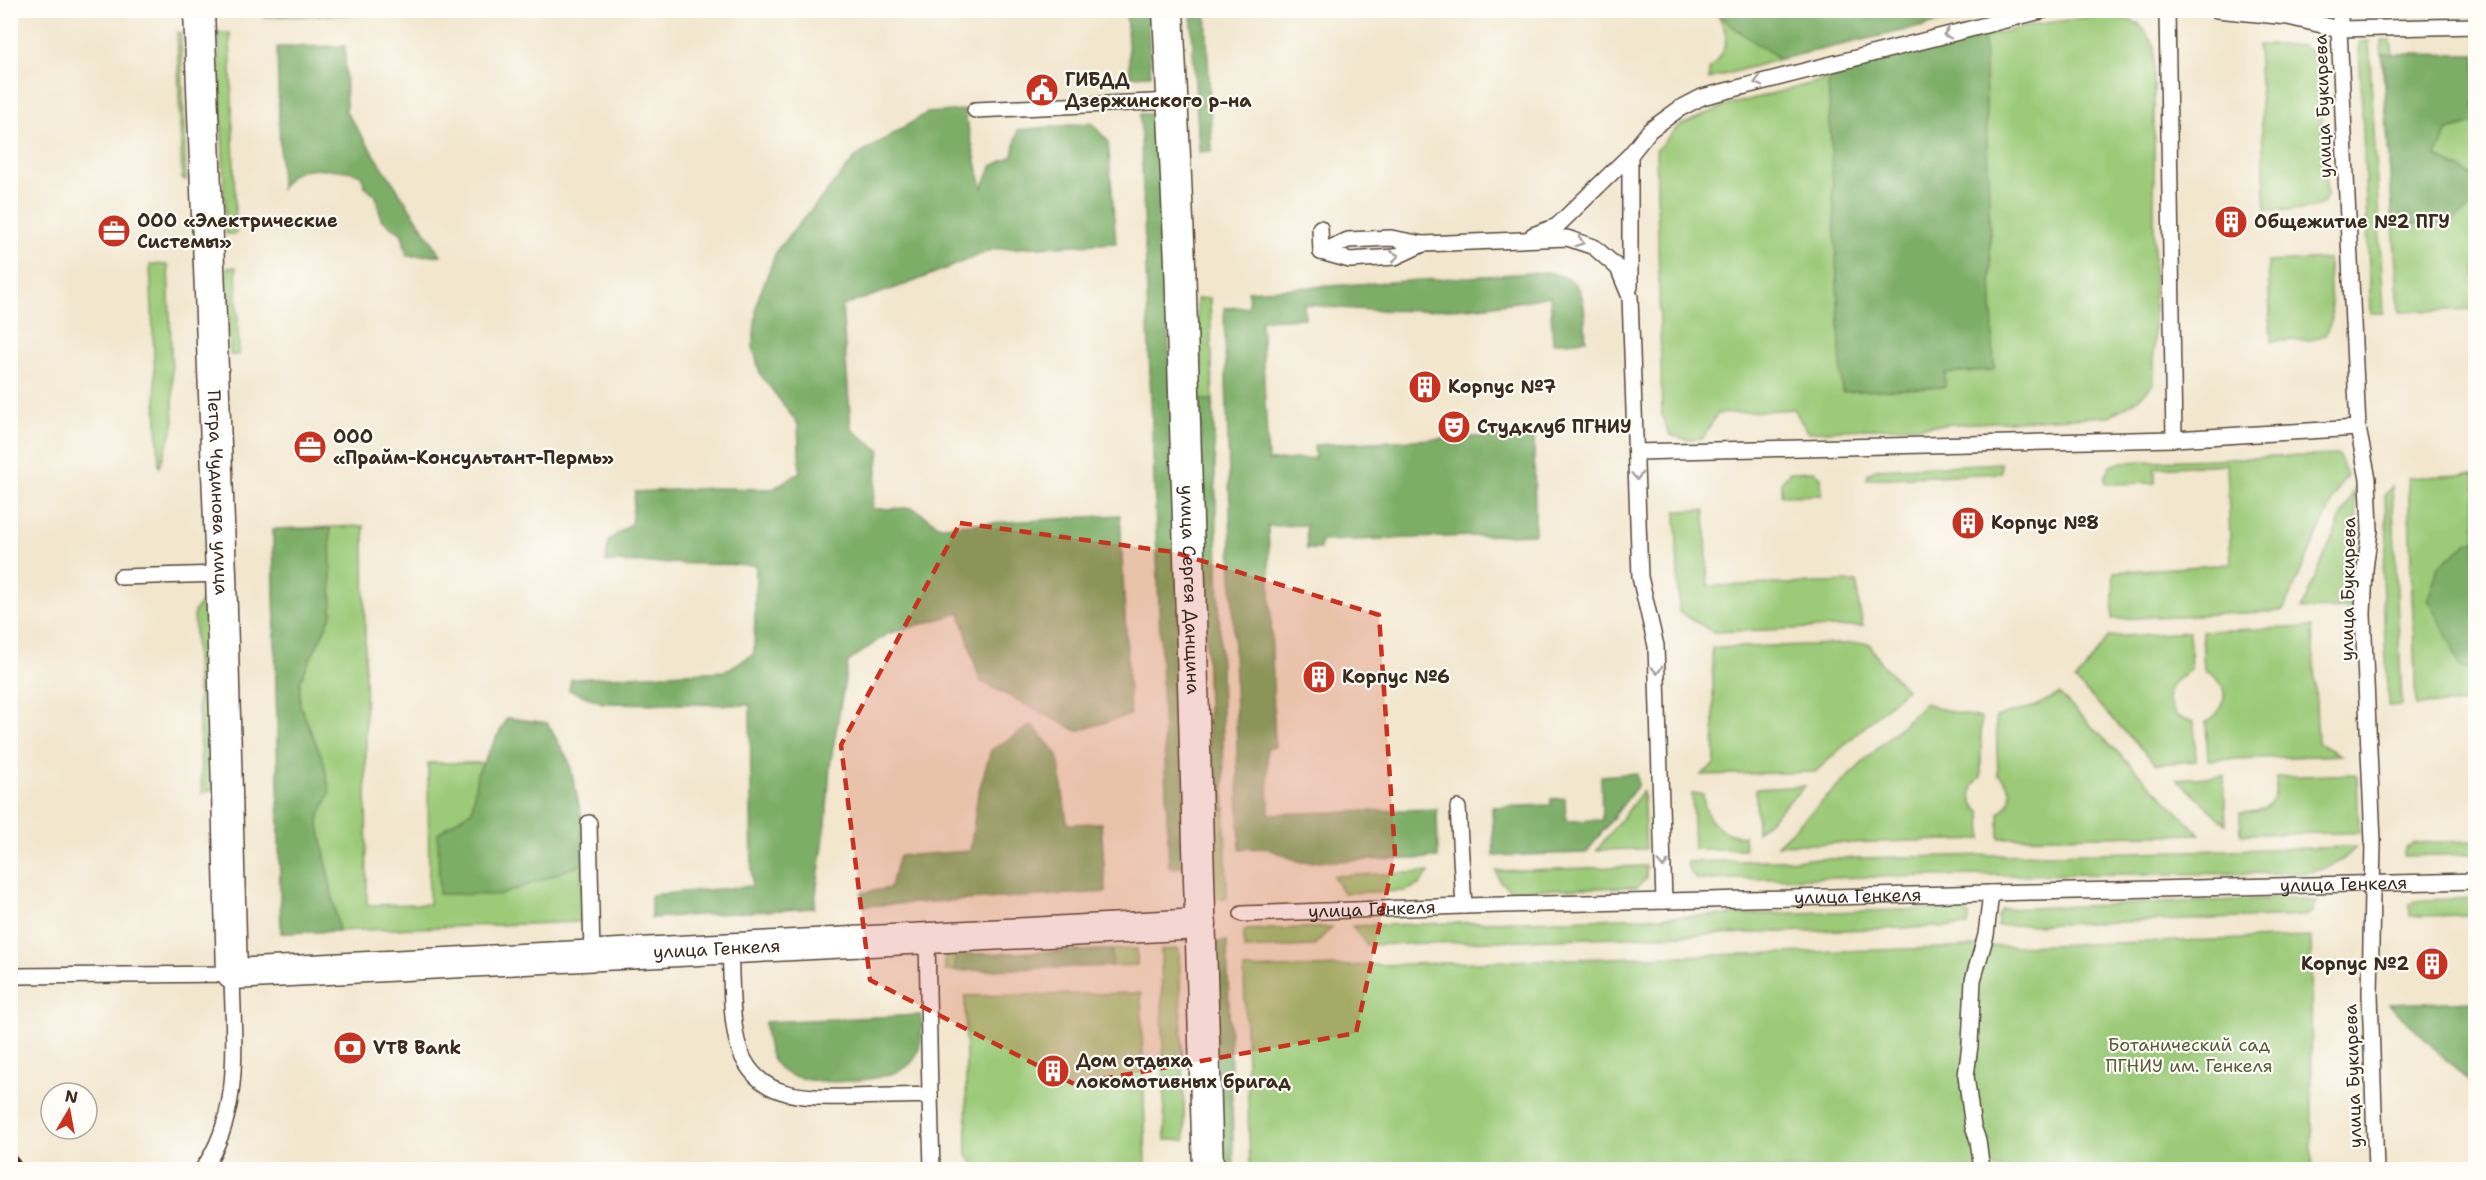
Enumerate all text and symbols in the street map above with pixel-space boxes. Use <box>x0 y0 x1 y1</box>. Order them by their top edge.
one-way arrow <box>1942 27 1952 40</box>
street label: улица Букирева <box>2308 33 2338 179</box>
place label: ГИБДД Дзержинского р-на <box>1065 68 1252 113</box>
public building icon: ГИБДД Дзержинского р-на <box>1024 72 1060 108</box>
one-way arrow <box>1753 75 1764 87</box>
building icon: Общежитие №2 ПГУ <box>2213 204 2249 240</box>
place label: ООО «Электрические Системы» <box>137 209 338 254</box>
place label: Общежитие №2 ПГУ <box>2254 210 2450 234</box>
office icon: ООО «Электрические Системы» <box>96 213 132 249</box>
one-way arrow <box>1574 235 1585 248</box>
one-way arrow <box>1390 250 1400 263</box>
building icon: Корпус №7 <box>1407 369 1443 405</box>
place label: Корпус №7 <box>1448 375 1556 399</box>
street label: Петра Чудинова улица <box>202 390 234 595</box>
theatre icon: Студклуб ПГНИУ <box>1436 409 1472 445</box>
place label: Студклуб ПГНИУ <box>1477 415 1631 439</box>
place label: ООО «Прайм-Консультант-Пермь» <box>333 425 614 470</box>
office icon: ООО «Прайм-Консультант-Пермь» <box>292 429 328 465</box>
one-way arrow <box>1631 472 1643 481</box>
street label: улица Сергея Данщина <box>1175 485 1205 695</box>
building icon: Корпус №8 <box>1950 505 1986 541</box>
place label: Корпус №8 <box>1991 511 2099 535</box>
street label: улица Букирева <box>2335 517 2361 661</box>
building icon: Корпус №6 <box>1301 659 1337 695</box>
place label: Корпус №6 <box>1342 665 1450 689</box>
one-way arrow <box>1650 665 1663 674</box>
one-way arrow <box>1656 860 1669 869</box>
street label: улица Генкеля <box>2280 871 2408 898</box>
street label: улица Генкеля <box>1794 883 1922 910</box>
street label: улица Генкеля <box>1308 895 1436 924</box>
street label: улица Генкеля <box>653 934 781 964</box>
building icon: Корпус №2 <box>2414 946 2450 982</box>
place label: Корпус №2 <box>2301 952 2409 976</box>
street label: улица Букирева <box>2338 1003 2368 1149</box>
bank icon: VTB Bank <box>332 1030 368 1066</box>
park label: Ботанический сад ПГНИУ им. Генкеля <box>2105 1033 2273 1078</box>
place label: VTB Bank <box>373 1036 461 1060</box>
place label: Дом отдыха локомотивных бригад <box>1076 1049 1291 1094</box>
building icon: Дом отдыха локомотивных бригад <box>1035 1053 1071 1089</box>
north arrow <box>39 1081 99 1141</box>
text: N <box>63 1085 80 1108</box>

